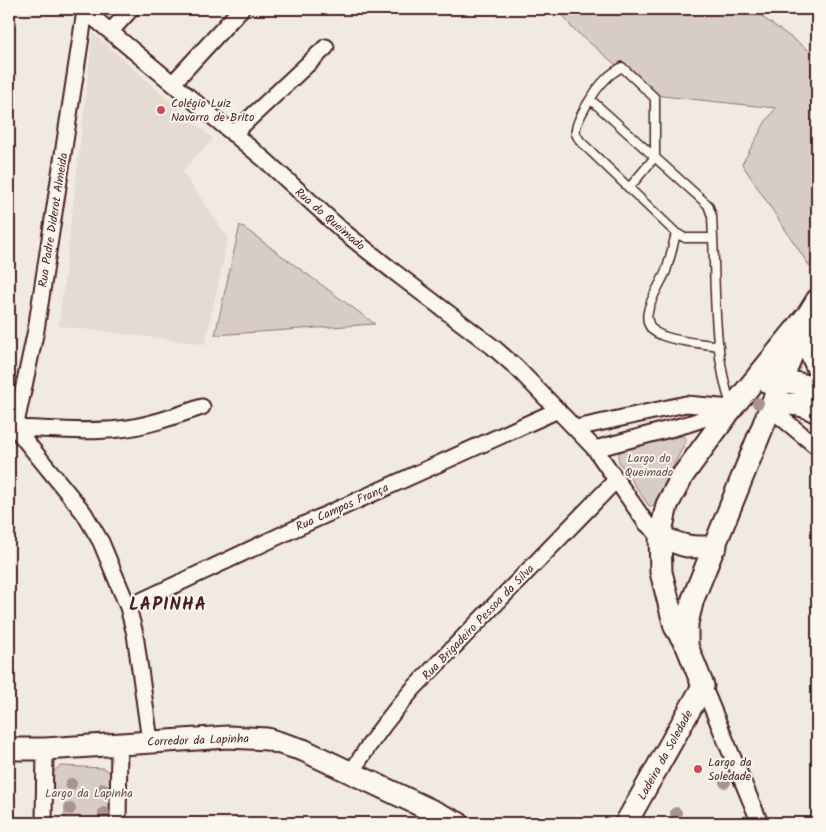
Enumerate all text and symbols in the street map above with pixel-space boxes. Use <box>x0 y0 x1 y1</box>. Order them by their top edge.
place label: Colégio Luiz Navarro de Brito <box>171 94 254 127</box>
marker: Colégio Luiz Navarro de Brito <box>155 104 167 116</box>
street label: Rua Padre Diderot Almeida <box>33 151 74 289</box>
street label: Rua do Queimado <box>290 183 369 255</box>
park label: Largo do Queimado <box>625 449 673 482</box>
street label: Rua Campos França <box>293 478 392 536</box>
street label: Rua Brigadeiro Pessoa da Silva <box>418 560 539 685</box>
district label: LAPINHA <box>129 591 207 620</box>
street label: Ladeira da Soledade <box>633 706 698 804</box>
street label: Corredor da Lapinha <box>147 729 250 752</box>
place label: Largo da Soledade <box>708 753 752 786</box>
marker: Largo da Soledade <box>692 763 704 775</box>
park label: Largo da Lapinha <box>45 784 133 803</box>

